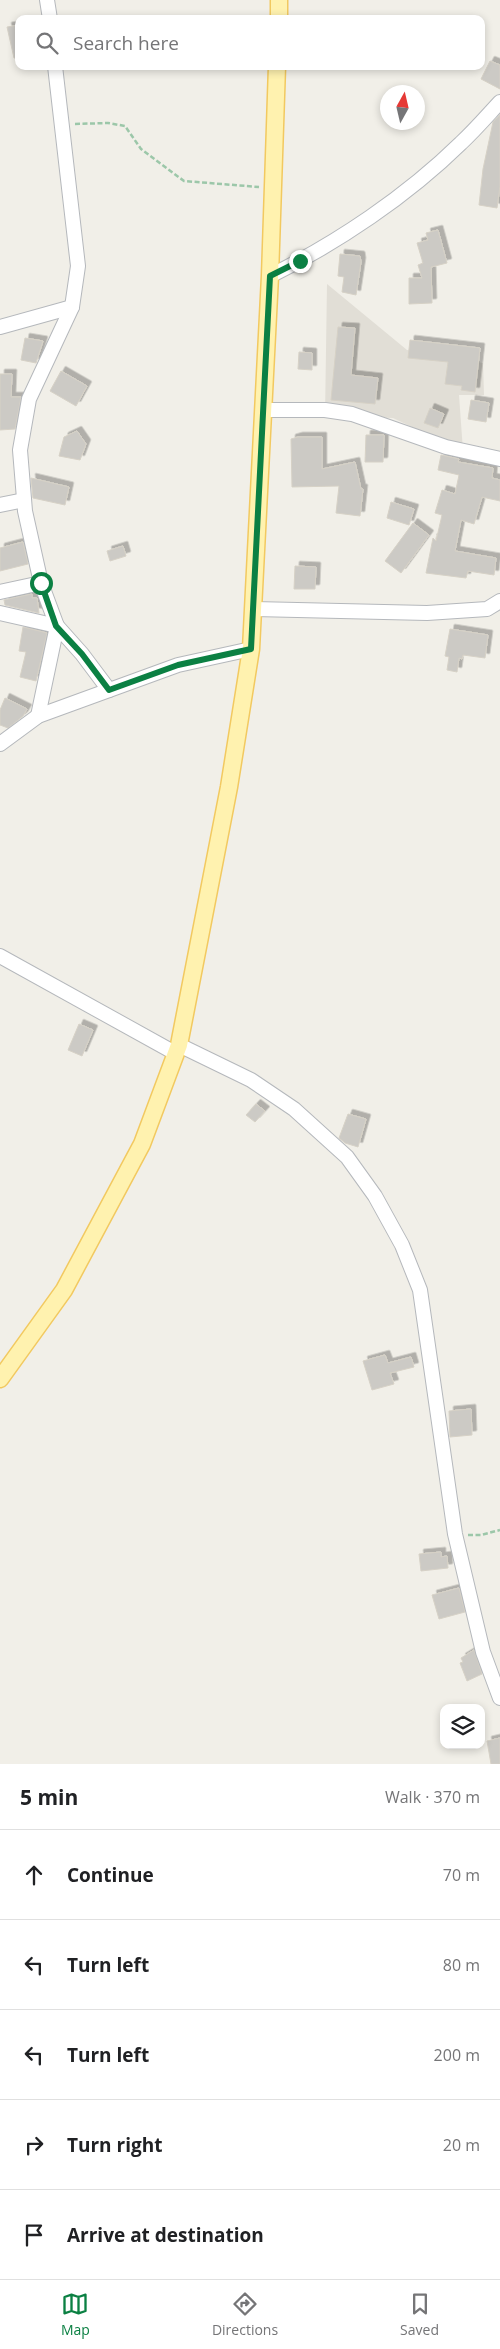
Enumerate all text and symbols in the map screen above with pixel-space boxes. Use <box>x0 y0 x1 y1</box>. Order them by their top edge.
search box <box>15 15 485 70</box>
icon: search <box>33 29 61 57</box>
text: Search here <box>73 30 179 56</box>
north arrow <box>380 85 425 130</box>
route end <box>289 250 312 273</box>
route start <box>30 572 53 595</box>
map controls <box>440 1704 485 1749</box>
button: layers <box>440 1704 485 1749</box>
text: 5 min <box>20 1783 78 1811</box>
text: Walk · 370 m <box>385 1786 480 1808</box>
icon: ahead <box>20 1861 48 1889</box>
text: Continue <box>67 1862 154 1888</box>
text: 70 m <box>443 1864 480 1886</box>
icon: left <box>20 1951 48 1979</box>
text: Turn left <box>67 1952 149 1978</box>
text: 80 m <box>443 1954 480 1976</box>
icon: left <box>20 2041 48 2069</box>
text: Turn left <box>67 2042 149 2068</box>
text: 200 m <box>434 2044 480 2066</box>
icon: right <box>20 2131 48 2159</box>
text: Turn right <box>67 2132 162 2158</box>
text: 20 m <box>443 2134 480 2156</box>
icon: arrive <box>20 2221 48 2249</box>
text: Arrive at destination <box>67 2222 264 2248</box>
tab: Map <box>61 2290 90 2339</box>
tab: Directions <box>212 2290 278 2339</box>
tab: Saved <box>400 2290 439 2339</box>

